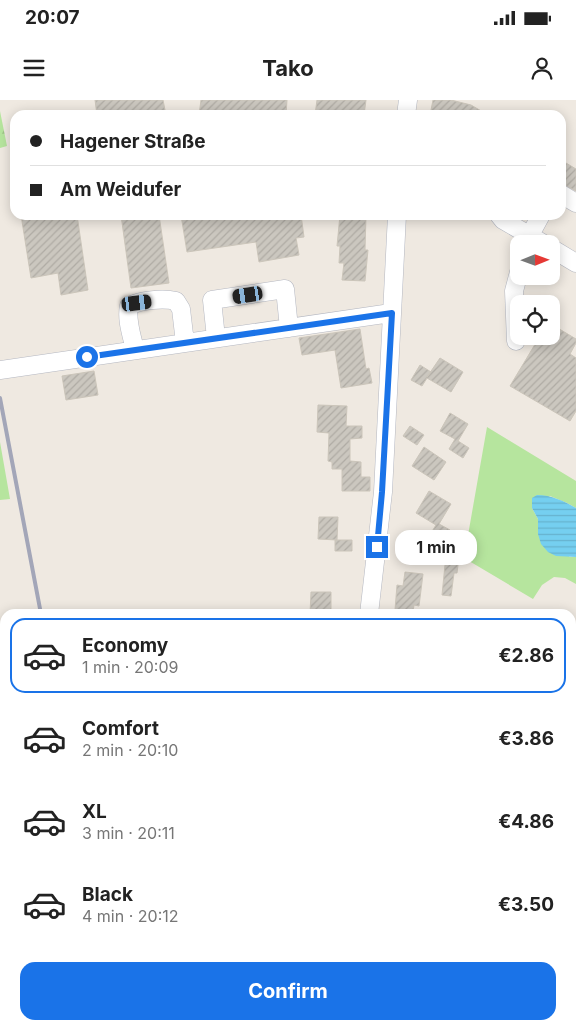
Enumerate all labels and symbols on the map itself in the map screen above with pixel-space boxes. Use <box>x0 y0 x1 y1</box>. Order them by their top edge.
north arrow <box>510 235 560 285</box>
car <box>232 285 263 305</box>
car <box>121 294 152 312</box>
route start <box>76 346 98 368</box>
callout: 1 min <box>394 530 477 564</box>
route end <box>366 536 388 558</box>

